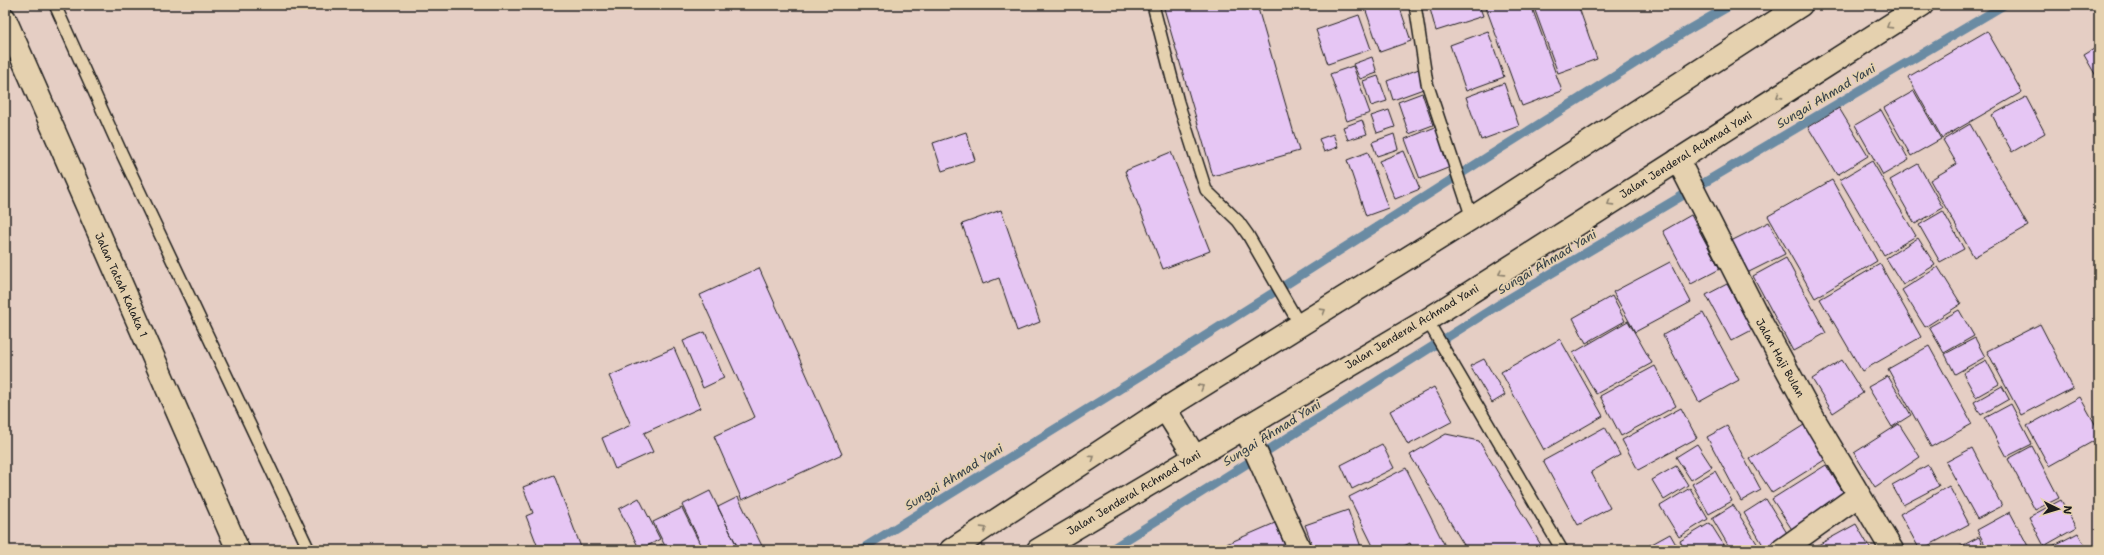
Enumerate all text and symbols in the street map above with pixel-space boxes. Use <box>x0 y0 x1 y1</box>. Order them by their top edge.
one-way arrow <box>1886 21 1893 29</box>
water label: Sungai Ahmad Yani <box>1774 60 1879 132</box>
one-way arrow <box>1776 91 1783 98</box>
street label: Jalan Jenderal Achmad Yani <box>1617 108 1755 202</box>
one-way arrow <box>1608 198 1615 205</box>
water label: Sungai Ahmad Yani <box>1495 226 1600 298</box>
street label: Jalan Tatah Kalaka 1 <box>91 230 151 340</box>
one-way arrow <box>1498 268 1505 276</box>
street label: Jalan Jenderal Achmad Yani <box>1342 281 1482 373</box>
one-way arrow <box>1319 308 1326 315</box>
street label: Jalan Haji Bulan <box>1752 316 1808 400</box>
one-way arrow <box>1197 384 1204 391</box>
water label: Sungai Ahmad Yani <box>1220 396 1325 470</box>
water label: Sungai Ahmad Yani <box>902 440 1007 514</box>
street label: Jalan Jenderal Achmad Yani <box>1064 447 1204 539</box>
one-way arrow <box>1088 455 1095 463</box>
north arrow <box>2038 489 2078 529</box>
text: N <box>2060 505 2075 515</box>
one-way arrow <box>980 527 987 534</box>

